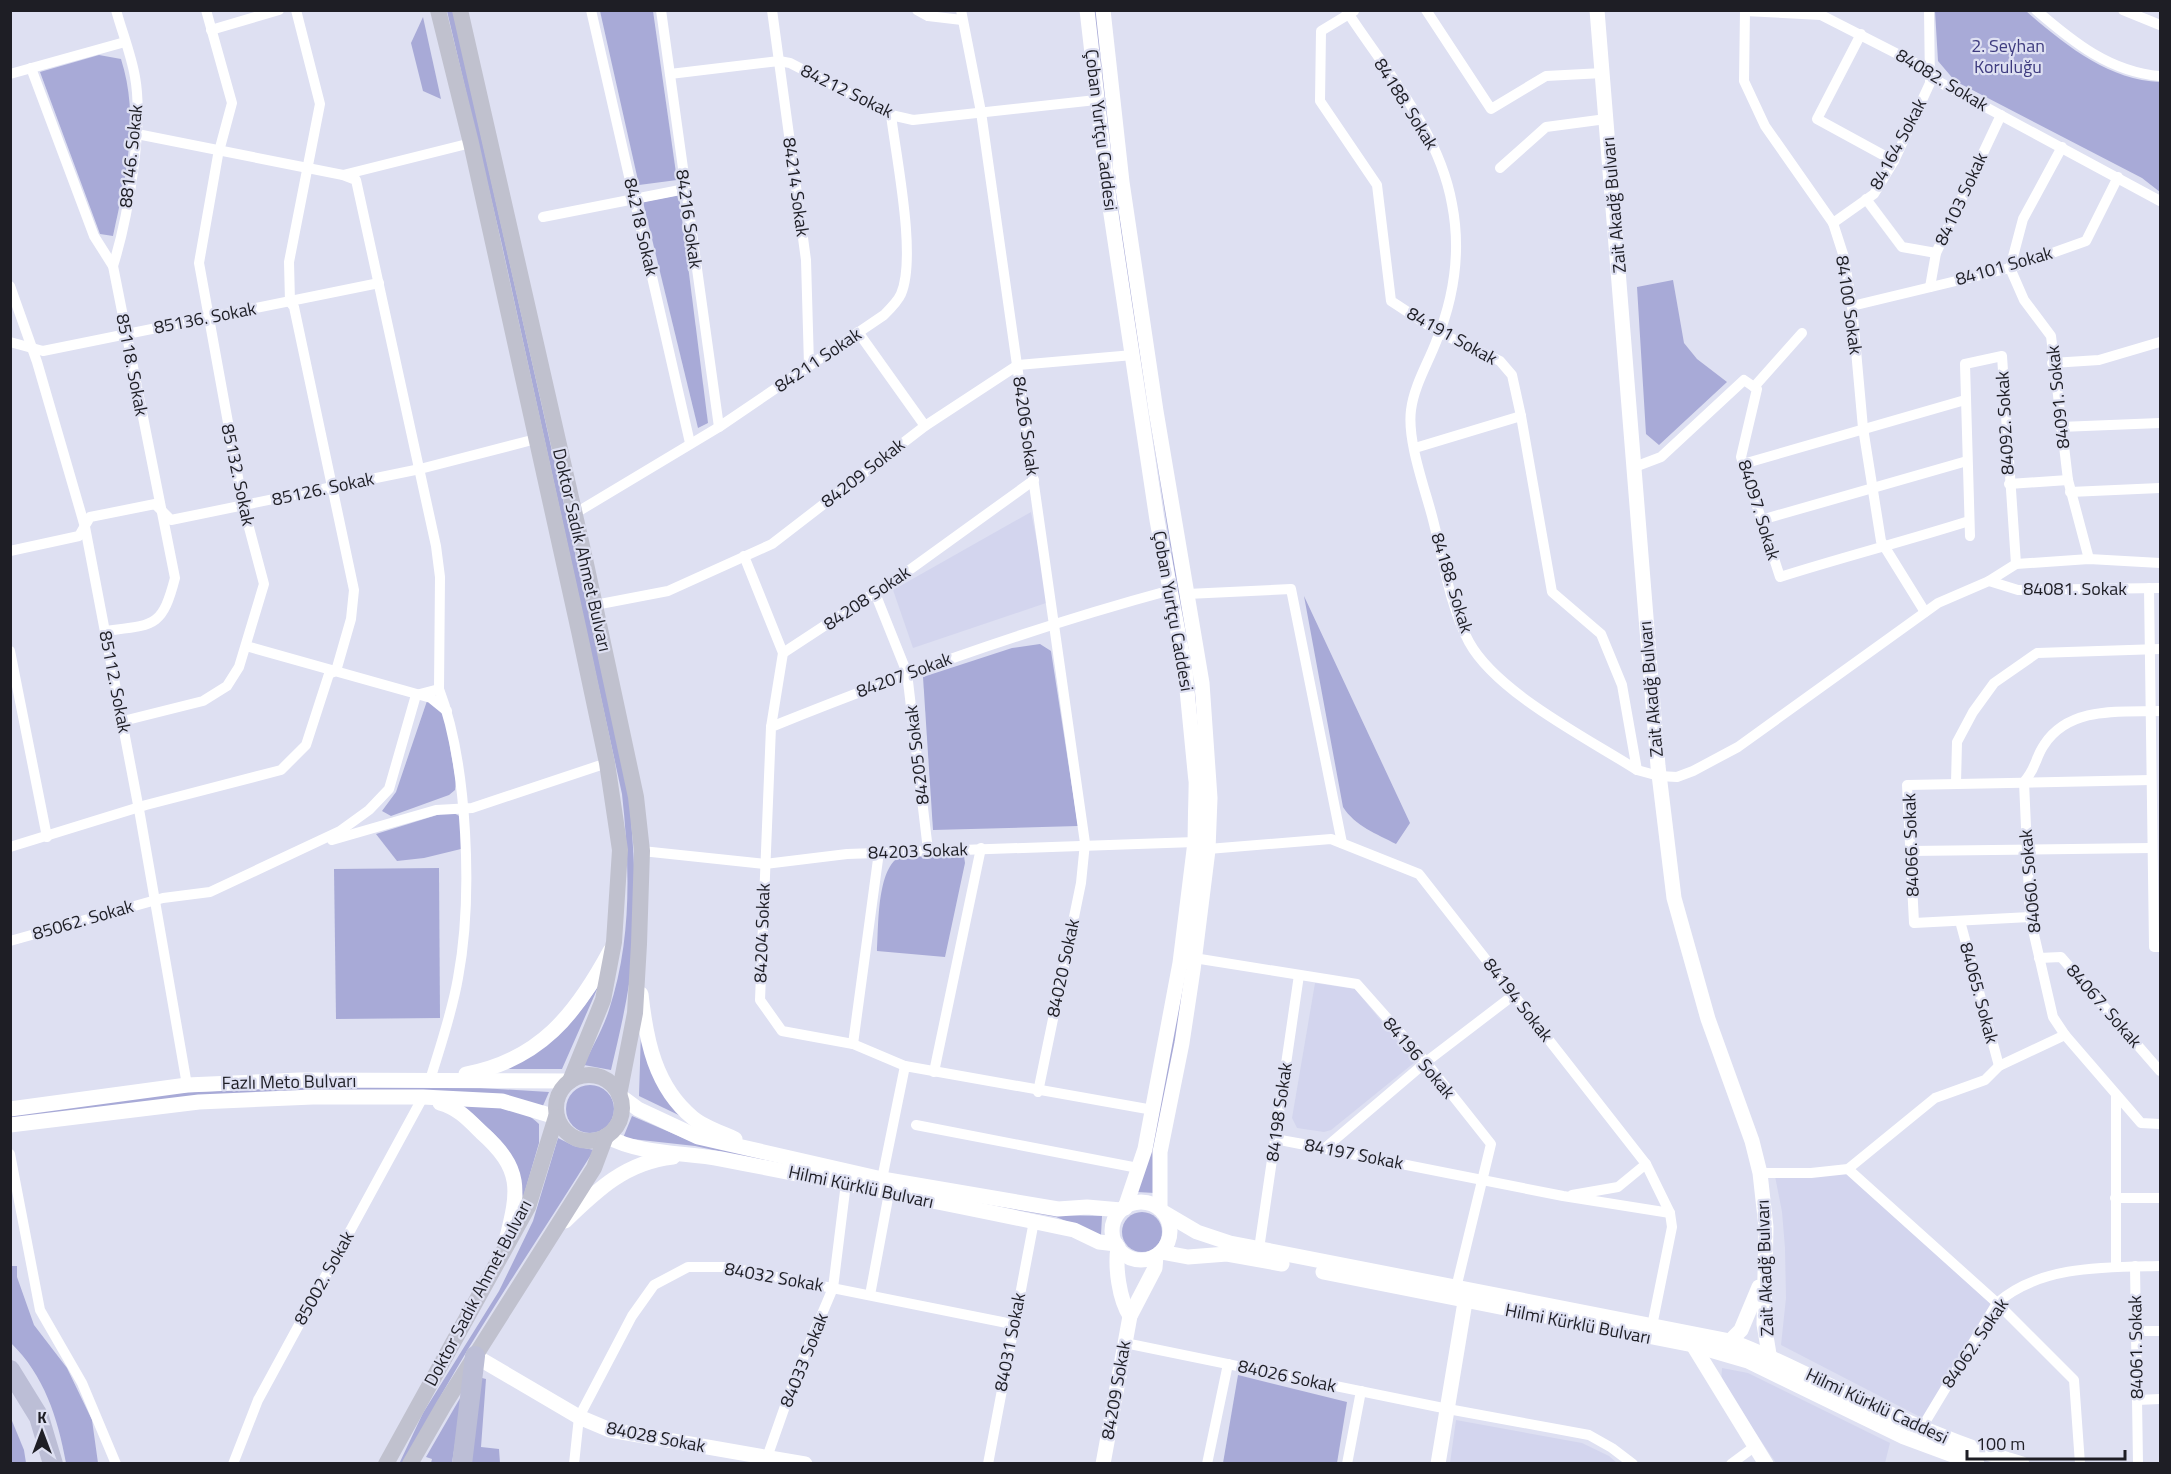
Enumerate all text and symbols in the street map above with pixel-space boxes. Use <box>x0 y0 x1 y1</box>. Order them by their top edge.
park label: 2. Seyhan Koruluğu <box>1971 32 2045 80</box>
street label: 84082. Sokak <box>1891 41 1994 118</box>
street label: Çoban Yurtçu Caddesi <box>1078 48 1125 212</box>
street label: 84188. Sokak <box>1367 53 1446 155</box>
street label: 84212 Sokak <box>796 57 898 125</box>
street label: 84164 Sokak <box>1862 93 1933 194</box>
street label: 88146. Sokak <box>112 103 149 209</box>
street label: 84214 Sokak <box>776 136 817 239</box>
street label: Zait Akadğ Bulvarı <box>1594 136 1633 274</box>
street label: 84103 Sokak <box>1927 148 1994 250</box>
street label: 84216 Sokak <box>669 168 710 271</box>
street label: 84218 Sokak <box>617 175 666 279</box>
street label: 84101 Sokak <box>1952 239 2056 292</box>
street label: 84100 Sokak <box>1829 254 1870 357</box>
street label: 85136. Sokak <box>151 294 259 341</box>
street label: 84191 Sokak <box>1402 300 1503 372</box>
street label: 85118. Sokak <box>109 311 156 419</box>
street label: 84211 Sokak <box>769 320 867 399</box>
street label: 84091. Sokak <box>2039 344 2076 450</box>
street label: 84092. Sokak <box>1988 370 2021 476</box>
street label: 84206 Sokak <box>1006 375 1047 478</box>
street label: 85132. Sokak <box>215 421 263 529</box>
street label: 84209 Sokak <box>815 431 911 514</box>
street label: Doktor Sadık Ahmet Bulvarı <box>546 446 619 654</box>
street label: 84097. Sokak <box>1731 456 1788 564</box>
street label: 85126. Sokak <box>269 464 377 512</box>
street label: Çoban Yurtçu Caddesi <box>1146 529 1201 693</box>
street label: 84188. Sokak <box>1424 529 1481 637</box>
street label: 84208 Sokak <box>818 558 916 637</box>
street label: 84081. Sokak <box>2023 575 2127 602</box>
street label: Zait Akadğ Bulvarı <box>1631 620 1670 758</box>
street label: 85112. Sokak <box>92 628 139 736</box>
street label: 84207 Sokak <box>852 645 956 704</box>
street label: 84205 Sokak <box>897 703 936 806</box>
street label: 84066. Sokak <box>1895 792 1926 897</box>
street label: 84060. Sokak <box>2012 828 2047 934</box>
street label: 84203 Sokak <box>868 835 969 866</box>
street label: 84204 Sokak <box>746 882 777 983</box>
street label: 85062. Sokak <box>29 892 137 947</box>
street label: 84020 Sokak <box>1039 916 1086 1020</box>
street label: 84065. Sokak <box>1953 939 2006 1047</box>
street label: 84194 Sokak <box>1477 952 1560 1048</box>
street label: 84067. Sokak <box>2060 958 2149 1054</box>
street label: 84196 Sokak <box>1377 1011 1462 1105</box>
street label: 84198 Sokak <box>1258 1060 1299 1163</box>
street label: Fazlı Meto Bulvarı <box>222 1067 356 1096</box>
street label: 84197 Sokak <box>1303 1131 1406 1176</box>
street label: Hilmi Kürklü Bulvarı <box>786 1158 936 1215</box>
street label: Doktor Sadık Ahmet Bulvarı <box>417 1195 538 1391</box>
street label: Zait Akadğ Bulvarı <box>1749 1199 1780 1337</box>
street label: 85002. Sokak <box>287 1226 361 1330</box>
street label: 84032 Sokak <box>723 1255 826 1299</box>
street label: 84031 Sokak <box>987 1290 1032 1393</box>
street label: 84062. Sokak <box>1934 1292 2015 1393</box>
street label: 84061. Sokak <box>2121 1295 2150 1399</box>
street label: Hilmi Kürklü Bulvarı <box>1503 1296 1653 1351</box>
street label: 84033 Sokak <box>772 1308 835 1411</box>
street label: 84209 Sokak <box>1094 1338 1138 1441</box>
street label: 84026 Sokak <box>1235 1352 1339 1399</box>
street label: Hilmi Kürklü Caddesi <box>1801 1361 1953 1450</box>
north arrow <box>12 1402 72 1462</box>
text: K <box>37 1405 47 1429</box>
street label: 84028 Sokak <box>605 1414 708 1459</box>
scale bar <box>1967 1423 2124 1461</box>
text: 100 m <box>1976 1430 2025 1457</box>

